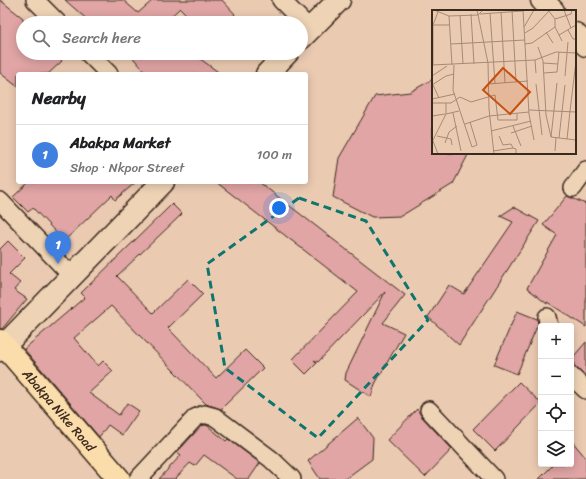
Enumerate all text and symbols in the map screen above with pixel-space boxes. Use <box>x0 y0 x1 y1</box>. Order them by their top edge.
inset map <box>432 10 576 154</box>
search box <box>16 16 308 60</box>
text: Search here <box>62 25 141 51</box>
icon: search <box>30 27 52 49</box>
text: Nearby <box>32 83 86 113</box>
text: Abakpa Market <box>70 130 171 156</box>
text: 1 <box>42 143 48 166</box>
text: 100 m <box>257 143 292 166</box>
text: Shop · Nkpor Street <box>70 156 184 179</box>
your location <box>269 198 289 218</box>
pin: 1 <box>45 231 71 264</box>
map controls <box>538 323 574 467</box>
button: + <box>538 323 574 359</box>
button: − <box>538 359 574 395</box>
street label: Abakpa Nike Road <box>16 363 102 458</box>
button: locate <box>538 395 574 431</box>
button: layers <box>538 431 574 467</box>

